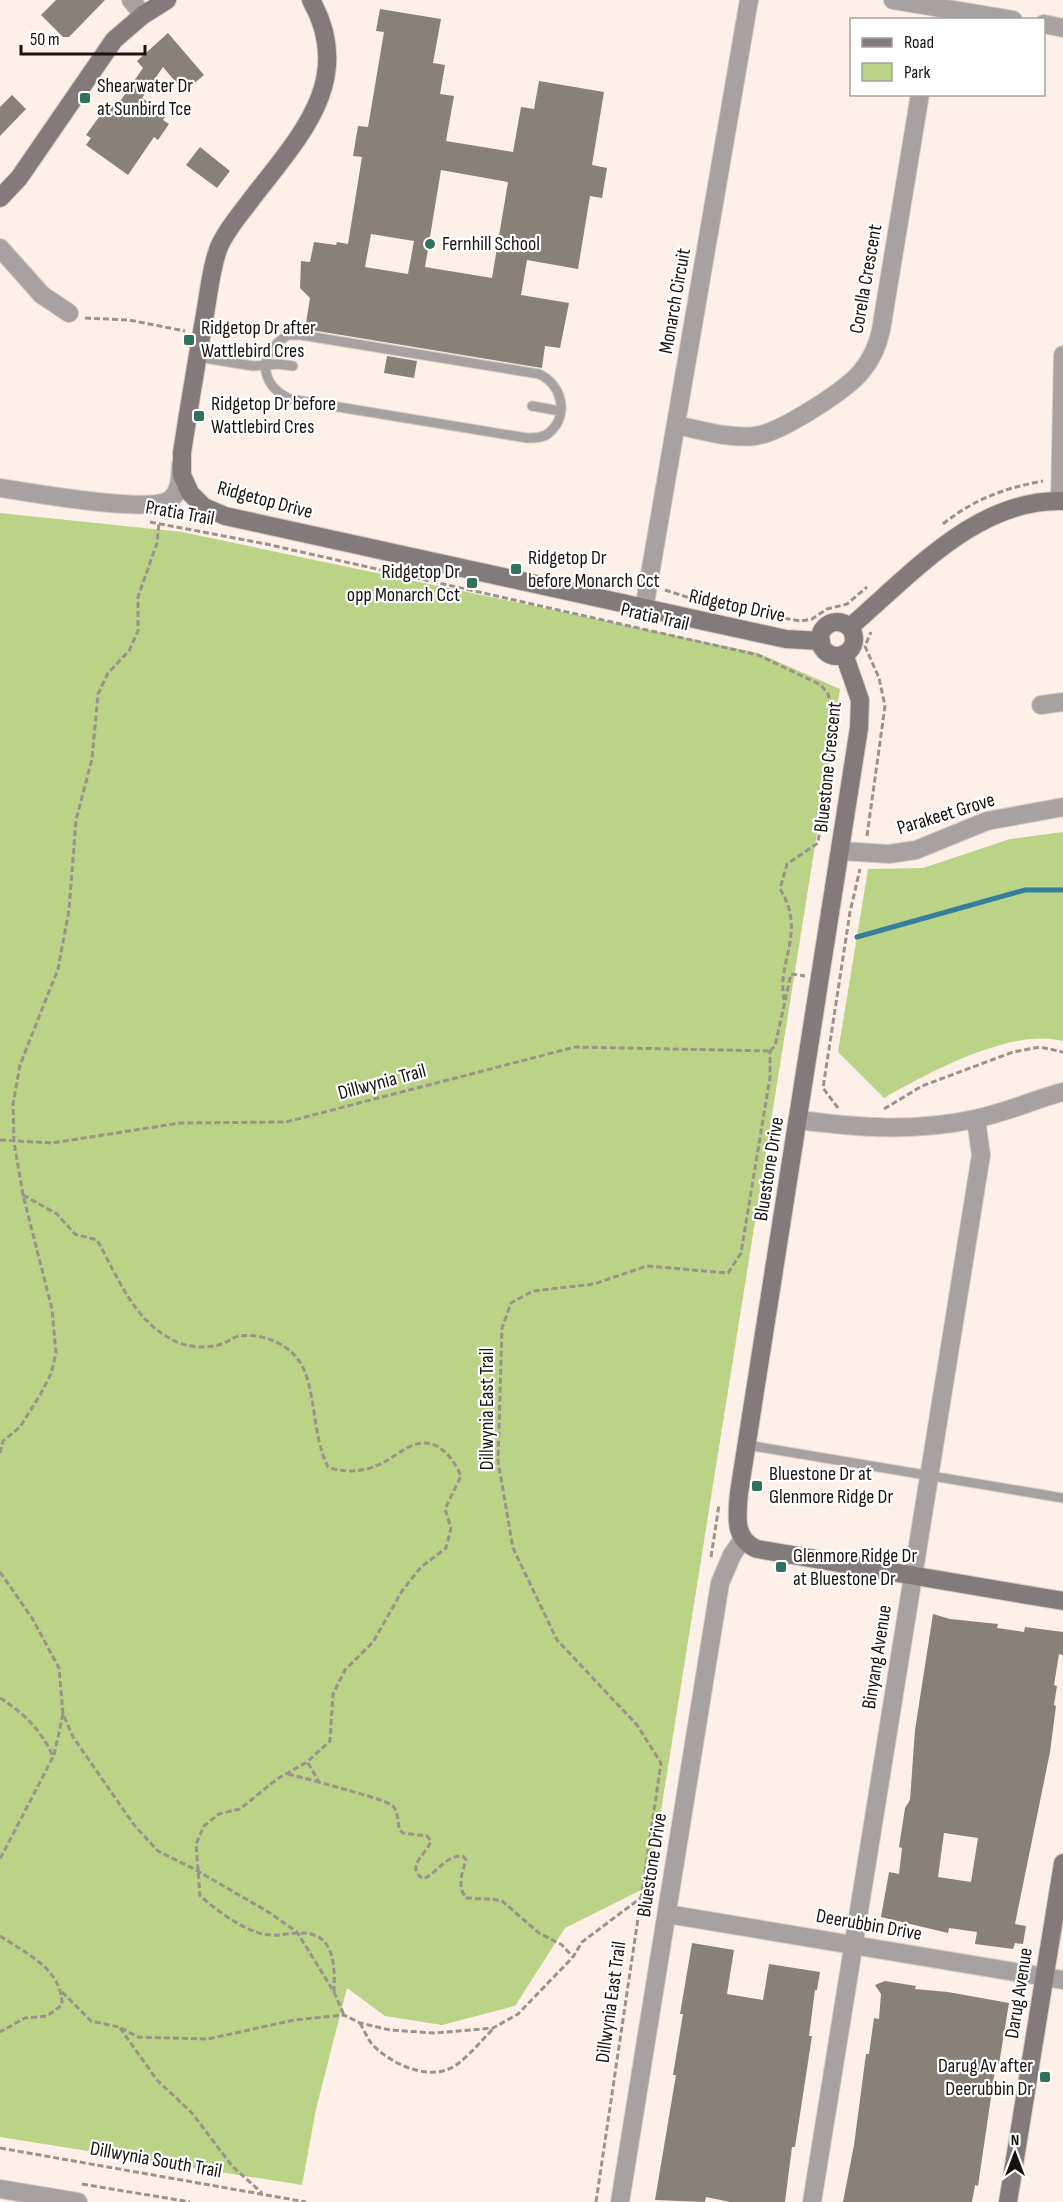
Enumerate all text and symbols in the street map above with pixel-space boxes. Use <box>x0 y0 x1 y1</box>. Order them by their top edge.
scale bar <box>21 18 146 56</box>
legend <box>850 18 1045 96</box>
text: 50 m <box>30 29 60 50</box>
text: Road <box>904 32 934 53</box>
text: Park <box>904 62 930 83</box>
place label: Shearwater Dr at Sunbird Tce <box>97 74 193 121</box>
marker: Shearwater Dr at Sunbird Tce <box>78 91 92 105</box>
street label: Corella Crescent <box>845 222 887 336</box>
place label: Fernhill School <box>442 232 540 256</box>
marker: Fernhill School <box>423 237 437 251</box>
street label: Monarch Circuit <box>654 246 696 356</box>
place label: Ridgetop Dr after Wattlebird Cres <box>201 316 316 363</box>
marker: Ridgetop Dr after Wattlebird Cres <box>182 333 196 347</box>
place label: Ridgetop Dr before Wattlebird Cres <box>211 392 336 439</box>
marker: Ridgetop Dr before Wattlebird Cres <box>192 409 206 423</box>
street label: Ridgetop Drive <box>215 476 315 524</box>
street label: Pratia Trail <box>144 495 216 531</box>
place label: Ridgetop Dr before Monarch Cct <box>528 546 660 593</box>
place label: Ridgetop Dr opp Monarch Cct <box>347 560 460 607</box>
marker: Ridgetop Dr before Monarch Cct <box>509 562 523 576</box>
marker: Ridgetop Dr opp Monarch Cct <box>465 576 479 590</box>
street label: Ridgetop Drive <box>687 584 787 628</box>
street label: Pratia Trail <box>618 597 692 637</box>
street label: Bluestone Crescent <box>809 700 847 834</box>
street label: Parakeet Grove <box>894 788 998 840</box>
street label: Dillwynia Trail <box>335 1059 429 1105</box>
street label: Bluestone Drive <box>749 1115 789 1223</box>
street label: Dillwynia East Trail <box>475 1348 499 1470</box>
place label: Bluestone Dr at Glenmore Ridge Dr <box>769 1462 893 1509</box>
marker: Bluestone Dr at Glenmore Ridge Dr <box>750 1479 764 1493</box>
place label: Glenmore Ridge Dr at Bluestone Dr <box>793 1544 917 1591</box>
marker: Glenmore Ridge Dr at Bluestone Dr <box>774 1560 788 1574</box>
street label: Binyang Avenue <box>857 1603 897 1711</box>
street label: Bluestone Drive <box>632 1811 672 1919</box>
street label: Deerubbin Drive <box>814 1904 924 1946</box>
street label: Dillwynia East Trail <box>591 1940 631 2064</box>
street label: Darug Avenue <box>1000 1946 1038 2040</box>
place label: Darug Av after Deerubbin Dr <box>938 2054 1033 2101</box>
marker: Darug Av after Deerubbin Dr <box>1038 2070 1052 2084</box>
north arrow <box>985 2124 1045 2184</box>
text: N <box>1011 2131 1019 2150</box>
street label: Dillwynia South Trail <box>88 2137 224 2183</box>

